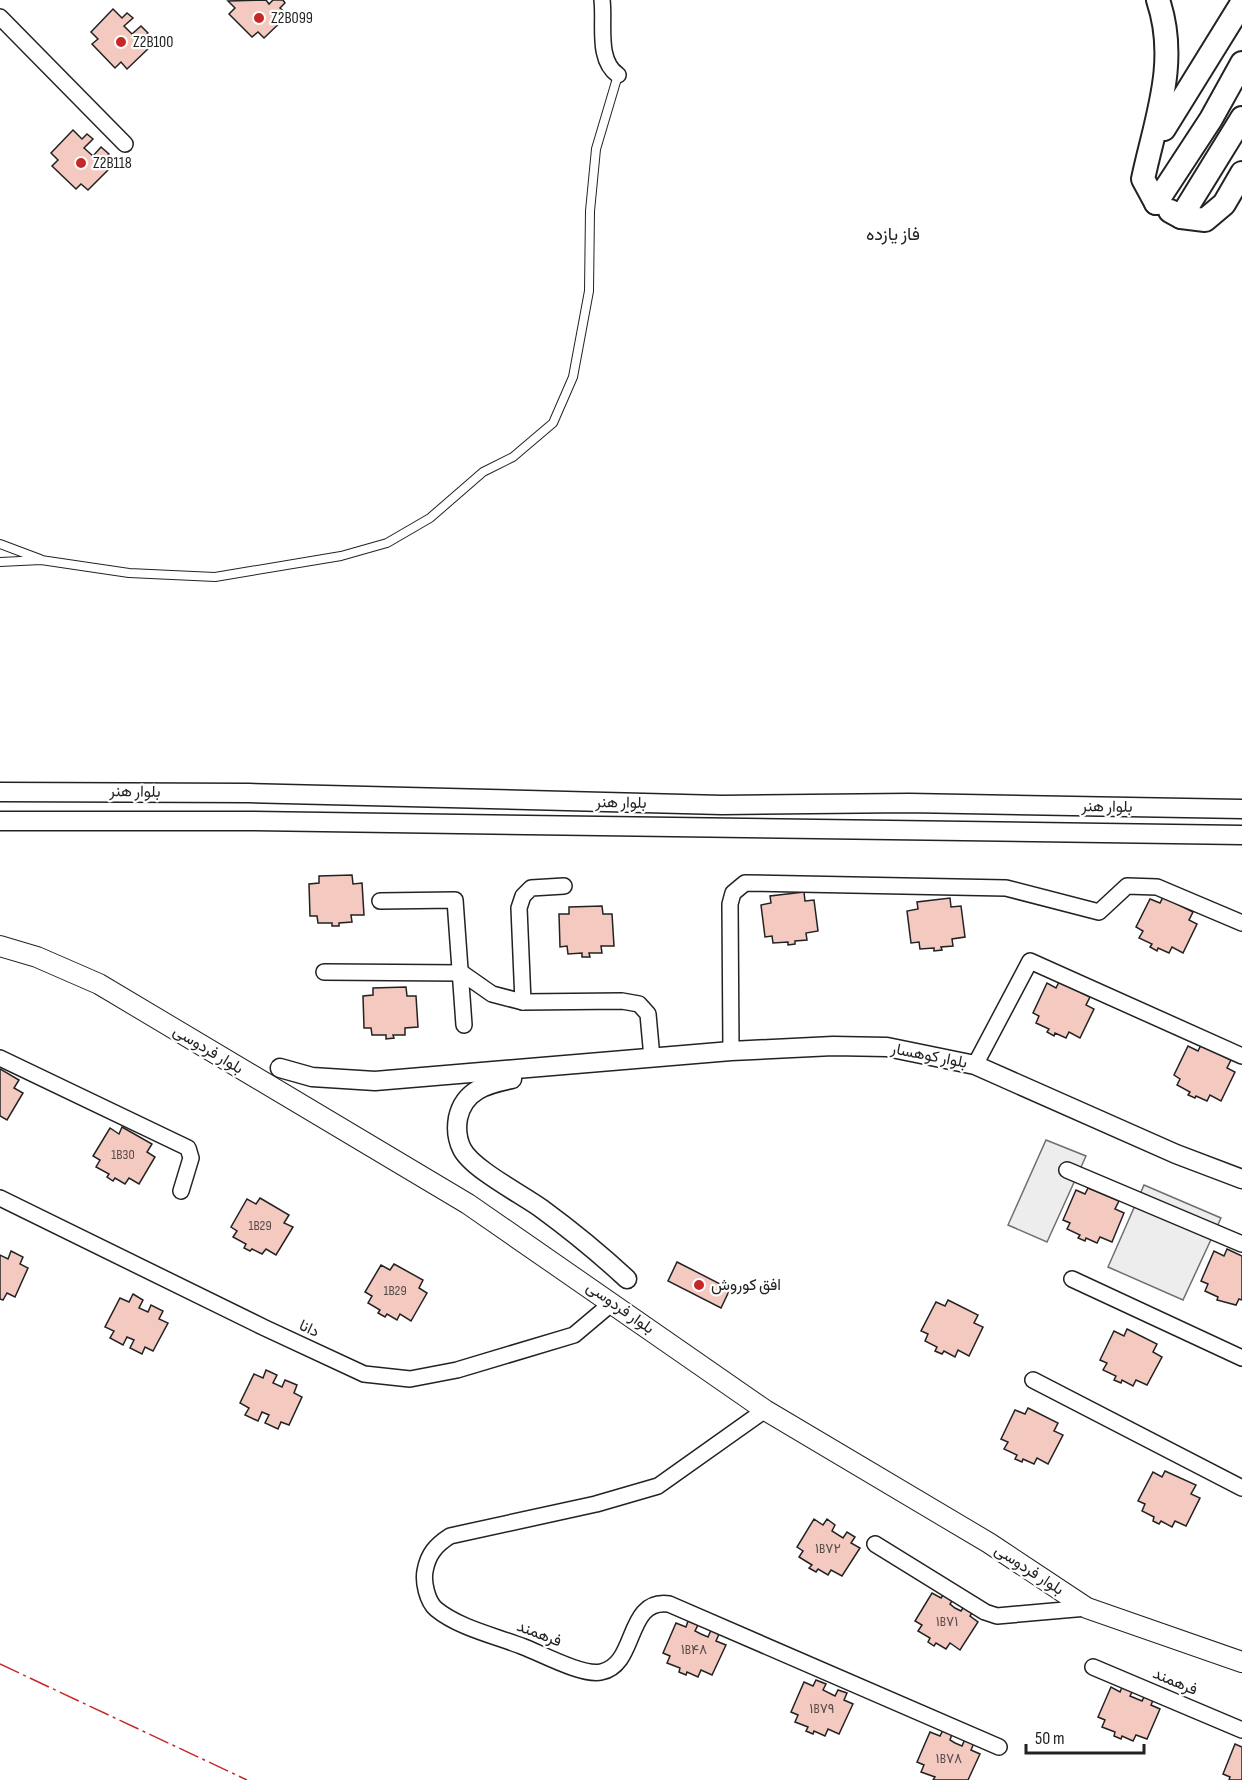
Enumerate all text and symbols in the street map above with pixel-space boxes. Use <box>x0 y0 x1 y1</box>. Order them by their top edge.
place label: Z2B099 <box>271 9 313 28</box>
marker: Z2B099 <box>252 11 266 25</box>
place label: Z2B100 <box>133 33 173 52</box>
marker: Z2B100 <box>114 35 128 49</box>
place label: Z2B118 <box>93 154 132 173</box>
marker: Z2B118 <box>74 156 88 170</box>
district label: فاز یازده <box>866 224 920 245</box>
street label: بلوار هنر <box>108 782 161 802</box>
street label: بلوار هنر <box>594 793 647 813</box>
street label: بلوار هنر <box>1080 797 1133 817</box>
street label: بلوار فردوسی <box>169 1022 247 1078</box>
street label: بلوار کوهسار <box>888 1039 969 1073</box>
house number: 1B30 <box>111 1146 135 1163</box>
house number: 1B29 <box>248 1217 272 1234</box>
place label: افق کوروش <box>711 1276 781 1295</box>
street label: بلوار فردوسی <box>582 1278 658 1338</box>
marker: افق کوروش <box>692 1278 706 1292</box>
house number: 1B29 <box>383 1282 407 1299</box>
street label: دانا <box>296 1316 322 1342</box>
house number: ۱B۷۲ <box>815 1540 841 1557</box>
street label: بلوار فردوسی <box>991 1541 1067 1599</box>
house number: ۱B۷۱ <box>936 1613 958 1630</box>
street label: فرهمند <box>514 1617 564 1651</box>
house number: ۱B۴۸ <box>681 1641 707 1658</box>
street label: فرهمند <box>1150 1664 1200 1700</box>
house number: ۱B۷۹ <box>809 1700 835 1717</box>
scale bar <box>1026 1717 1144 1755</box>
text: 50 m <box>1035 1728 1065 1749</box>
house number: ۱B۷۸ <box>936 1750 962 1767</box>

